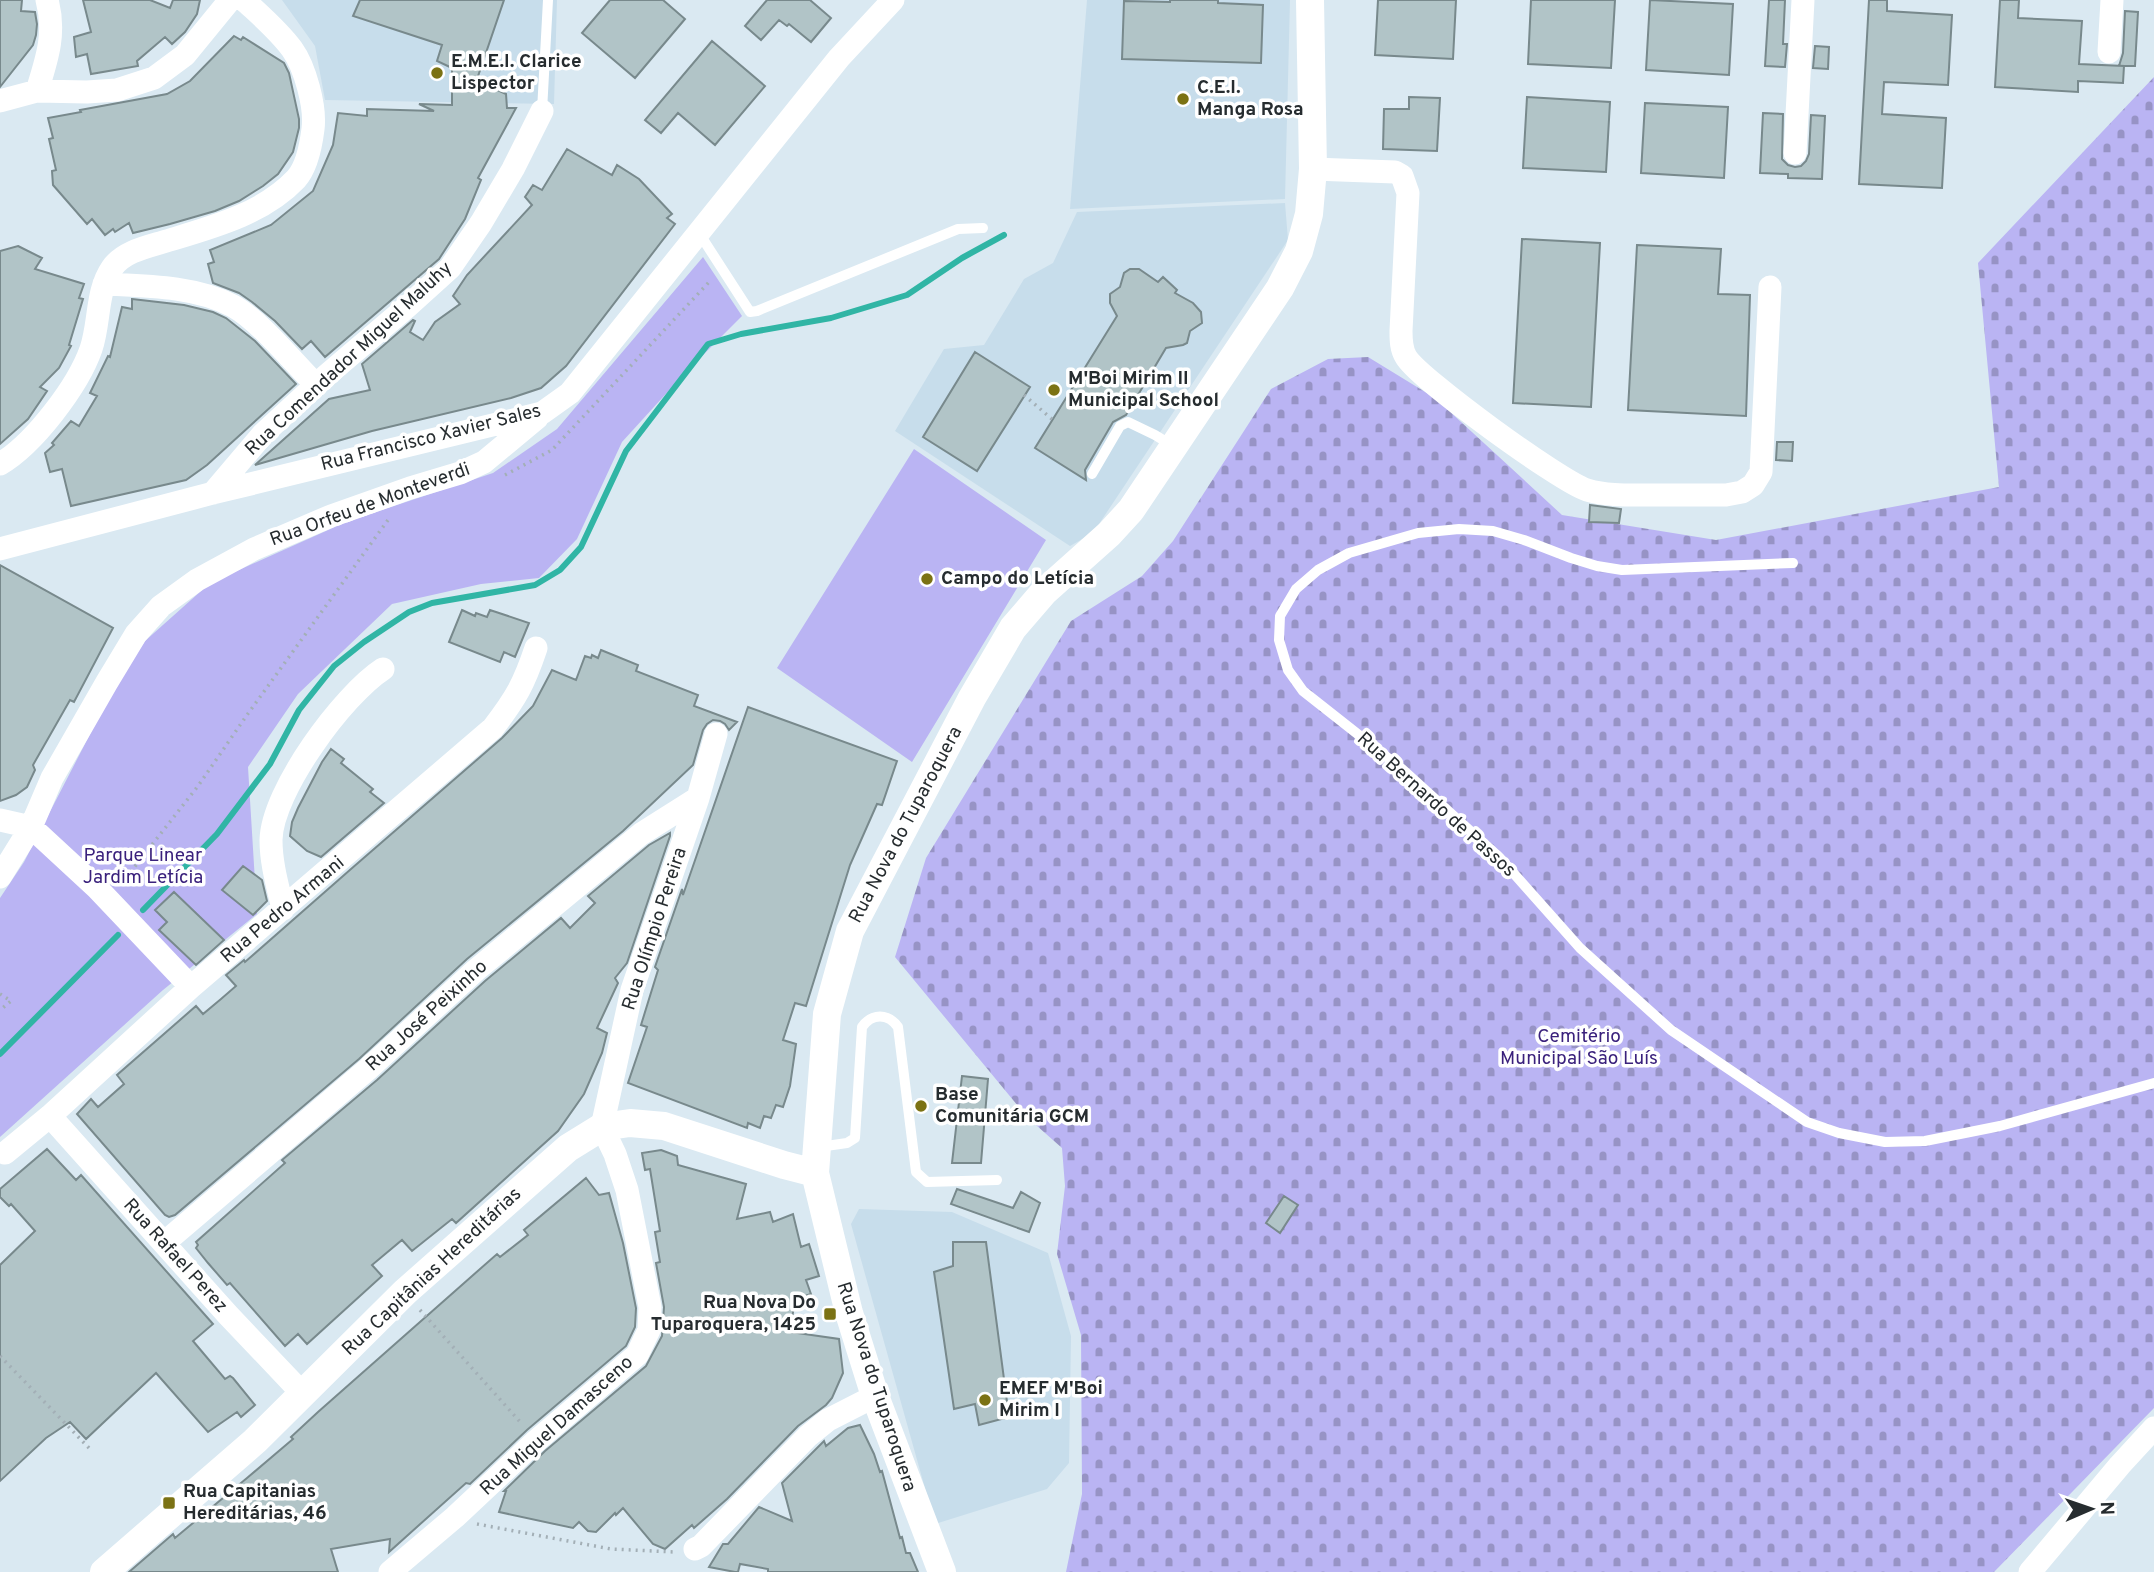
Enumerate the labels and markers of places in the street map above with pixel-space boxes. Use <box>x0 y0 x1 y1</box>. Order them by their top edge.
place label: E.M.E.I. Clarice Lispector <box>451 50 582 96</box>
marker: E.M.E.I. Clarice Lispector <box>429 65 445 81</box>
place label: C.E.I. Manga Rosa <box>1197 76 1304 122</box>
marker: C.E.I. Manga Rosa <box>1175 91 1191 107</box>
place label: M'Boi Mirim II Municipal School <box>1068 367 1219 413</box>
marker: M'Boi Mirim II Municipal School <box>1046 382 1062 398</box>
place label: Campo do Letícia <box>941 567 1094 591</box>
marker: Campo do Letícia <box>919 571 935 587</box>
place label: Base Comunitária GCM <box>935 1083 1089 1129</box>
marker: Base Comunitária GCM <box>913 1098 929 1114</box>
place label: Rua Nova Do Tuparoquera, 1425 <box>651 1291 816 1337</box>
marker: Rua Nova Do Tuparoquera, 1425 <box>822 1306 838 1322</box>
place label: EMEF M'Boi Mirim I <box>999 1377 1103 1423</box>
marker: EMEF M'Boi Mirim I <box>977 1392 993 1408</box>
place label: Rua Capitanias Hereditárias, 46 <box>183 1480 327 1526</box>
marker: Rua Capitanias Hereditárias, 46 <box>161 1495 177 1511</box>

